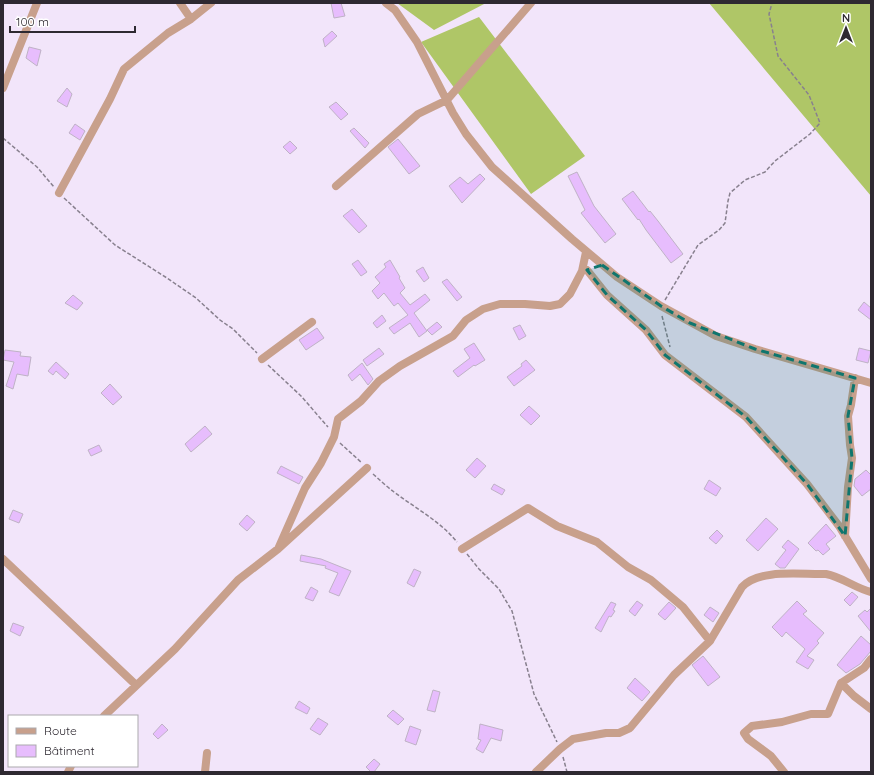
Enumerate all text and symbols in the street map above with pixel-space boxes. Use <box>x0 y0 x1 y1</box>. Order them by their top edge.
scale bar <box>10 8 135 34</box>
north arrow <box>826 8 866 48</box>
text: N <box>842 11 850 25</box>
text: 100 m <box>16 14 49 29</box>
legend <box>8 715 138 767</box>
text: Route <box>44 723 77 738</box>
text: Bâtiment <box>44 743 94 758</box>

